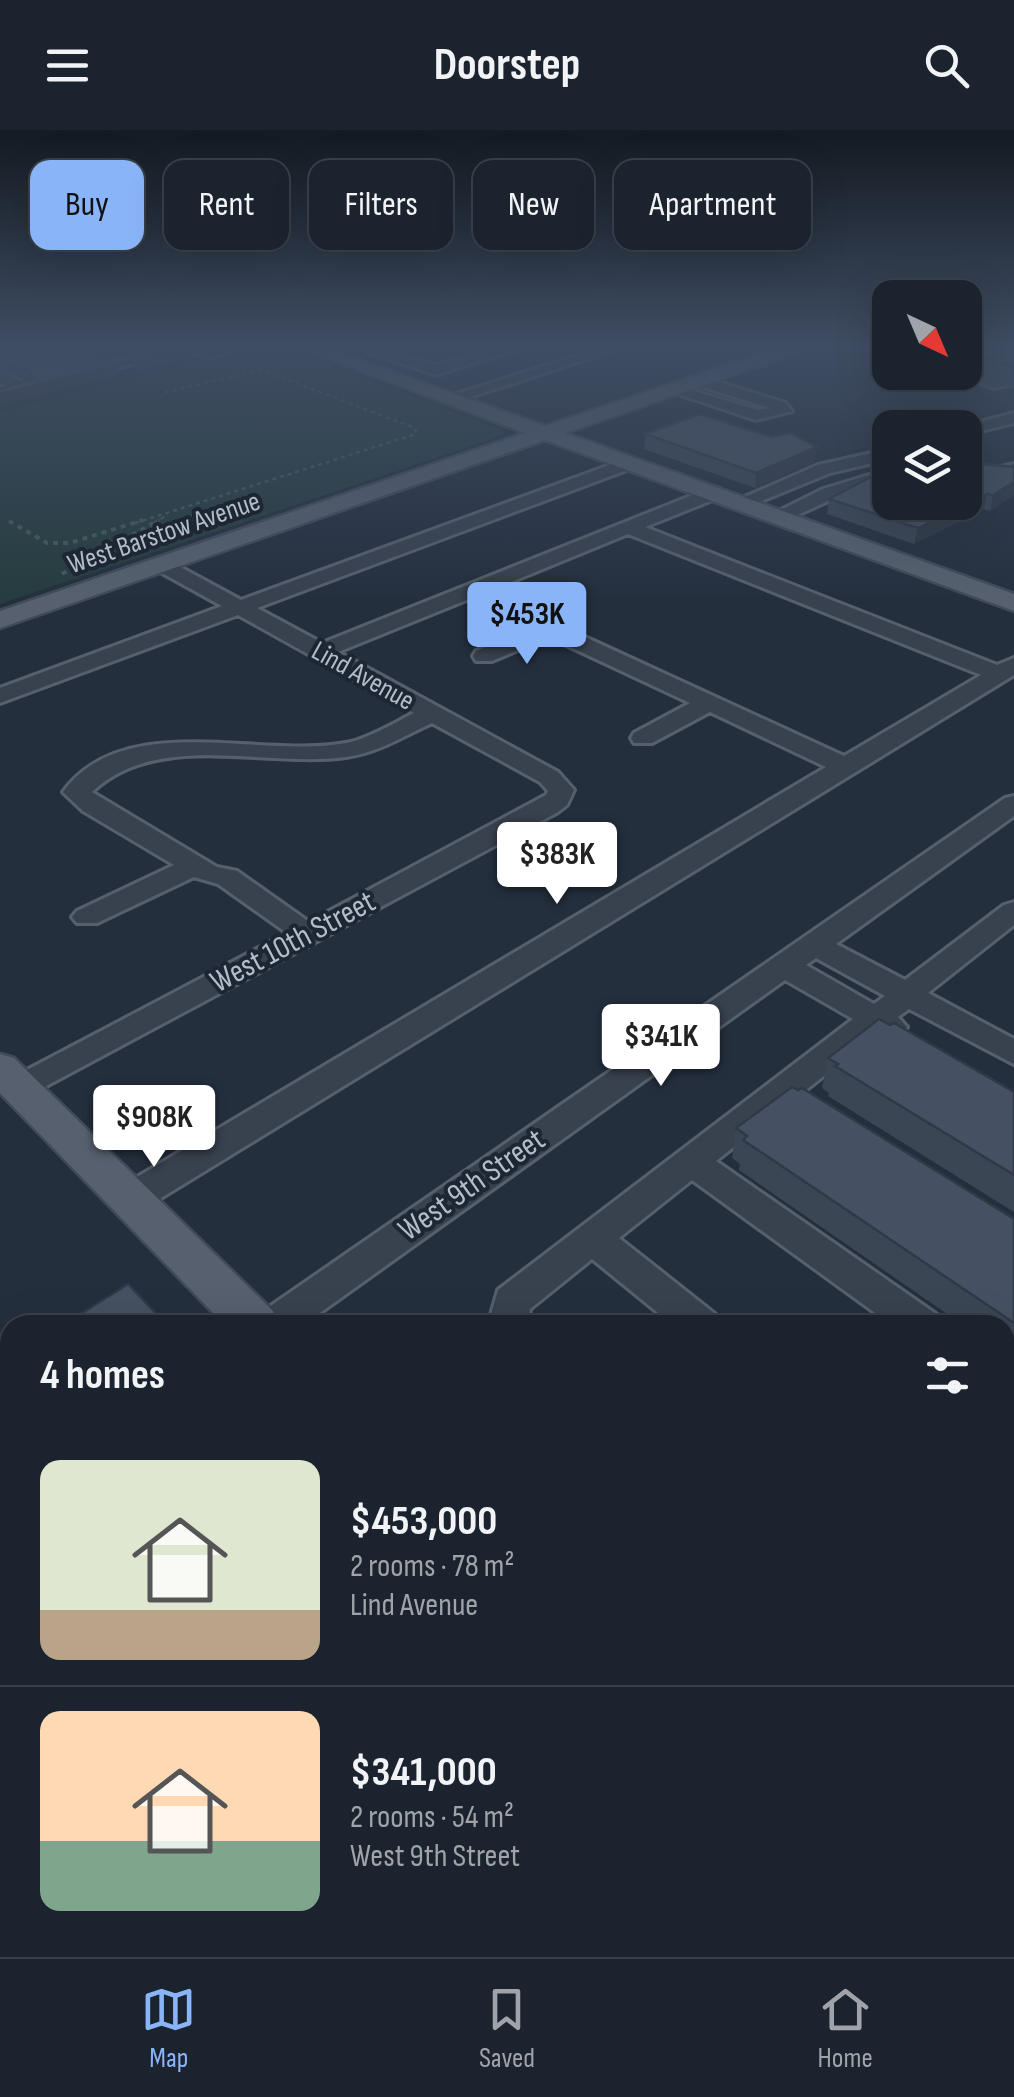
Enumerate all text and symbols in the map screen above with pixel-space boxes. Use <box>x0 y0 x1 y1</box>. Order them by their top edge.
icon: menu <box>40 38 95 93</box>
text: Doorstep <box>434 38 580 93</box>
icon: search <box>919 38 974 93</box>
chip: Buy <box>30 160 144 250</box>
chip: Rent <box>164 160 289 250</box>
chip: Filters <box>309 160 453 250</box>
chip: New <box>473 160 594 250</box>
chip: Apartment <box>614 160 811 250</box>
north arrow <box>872 280 982 390</box>
map controls <box>872 280 982 520</box>
button: layers <box>872 410 982 520</box>
street label: West Barstow Avenue <box>63 485 265 581</box>
pin: $453K <box>457 582 597 667</box>
text: $453K <box>489 595 565 634</box>
street label: Lind Avenue <box>306 634 420 718</box>
pin: $383K <box>487 822 627 907</box>
text: $383K <box>519 835 595 874</box>
street label: West 10th Street <box>204 882 382 1002</box>
pin: $341K <box>591 1004 731 1089</box>
text: $341K <box>624 1017 698 1056</box>
pin: $908K <box>84 1085 224 1170</box>
text: $908K <box>115 1098 193 1137</box>
street label: West 9th Street <box>391 1120 553 1250</box>
icon: filters <box>920 1348 975 1403</box>
text: 4 homes <box>40 1350 165 1401</box>
text: $453,000 <box>350 1496 497 1547</box>
icon: home <box>120 1500 240 1620</box>
text: 2 rooms · 78 m² <box>350 1547 514 1586</box>
text: Lind Avenue <box>350 1586 478 1625</box>
text: $341,000 <box>350 1747 497 1798</box>
icon: home <box>120 1751 240 1871</box>
text: 2 rooms · 54 m² <box>350 1798 514 1837</box>
text: West 9th Street <box>350 1837 520 1876</box>
tab: Map <box>141 1982 196 2075</box>
tab: Saved <box>479 1982 535 2075</box>
tab: Home <box>818 1982 873 2075</box>

